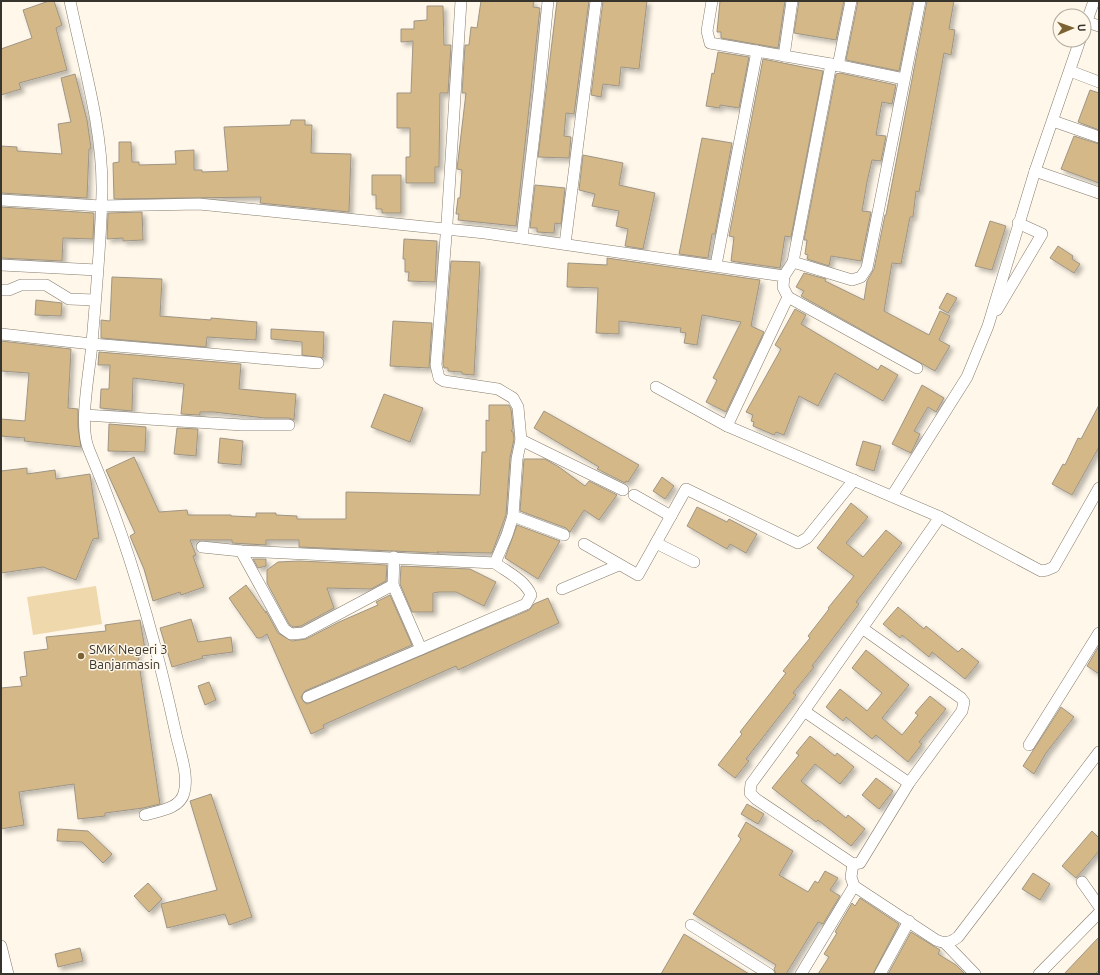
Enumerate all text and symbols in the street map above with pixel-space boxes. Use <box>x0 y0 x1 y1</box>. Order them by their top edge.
north arrow <box>1052 8 1092 48</box>
text: U <box>1076 24 1088 32</box>
place label: SMK Negeri 3 Banjarmasin <box>89 642 168 671</box>
marker: SMK Negeri 3 Banjarmasin <box>76 651 86 661</box>

